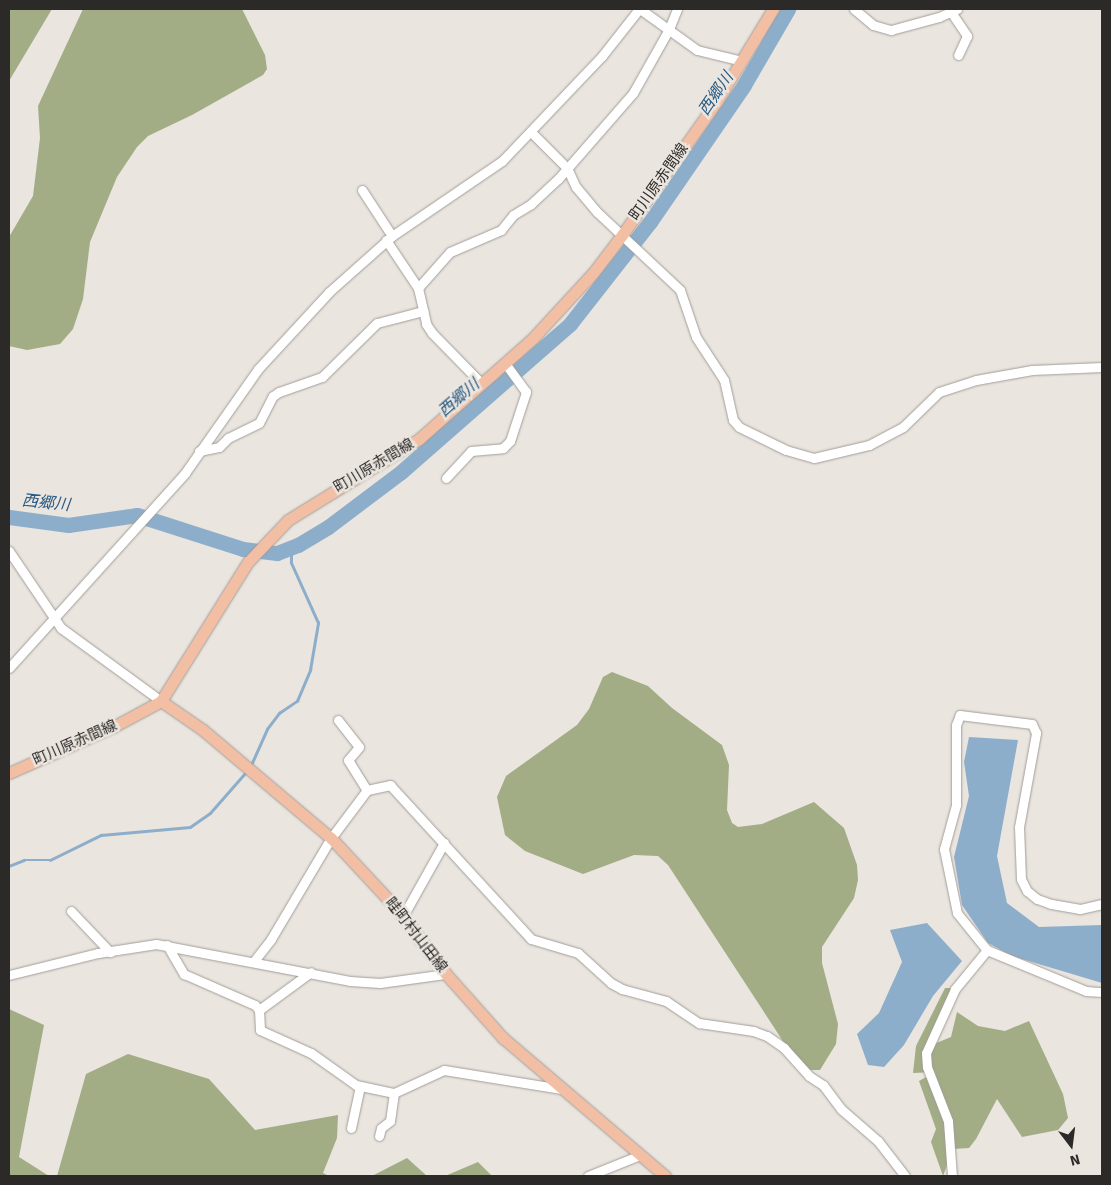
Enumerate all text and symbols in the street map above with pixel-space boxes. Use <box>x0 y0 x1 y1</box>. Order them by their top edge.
water label: 西郷川 <box>695 69 737 119</box>
street label: 町川原赤間線 <box>626 140 692 224</box>
water label: 西郷川 <box>435 375 483 421</box>
street label: 町川原赤間線 <box>331 435 417 497</box>
water label: 西郷川 <box>21 491 71 515</box>
street label: 町川原赤間線 <box>30 716 120 770</box>
street label: 畦町村山田線 <box>381 894 451 976</box>
north arrow <box>1046 1120 1096 1170</box>
text: N <box>1068 1150 1082 1169</box>

